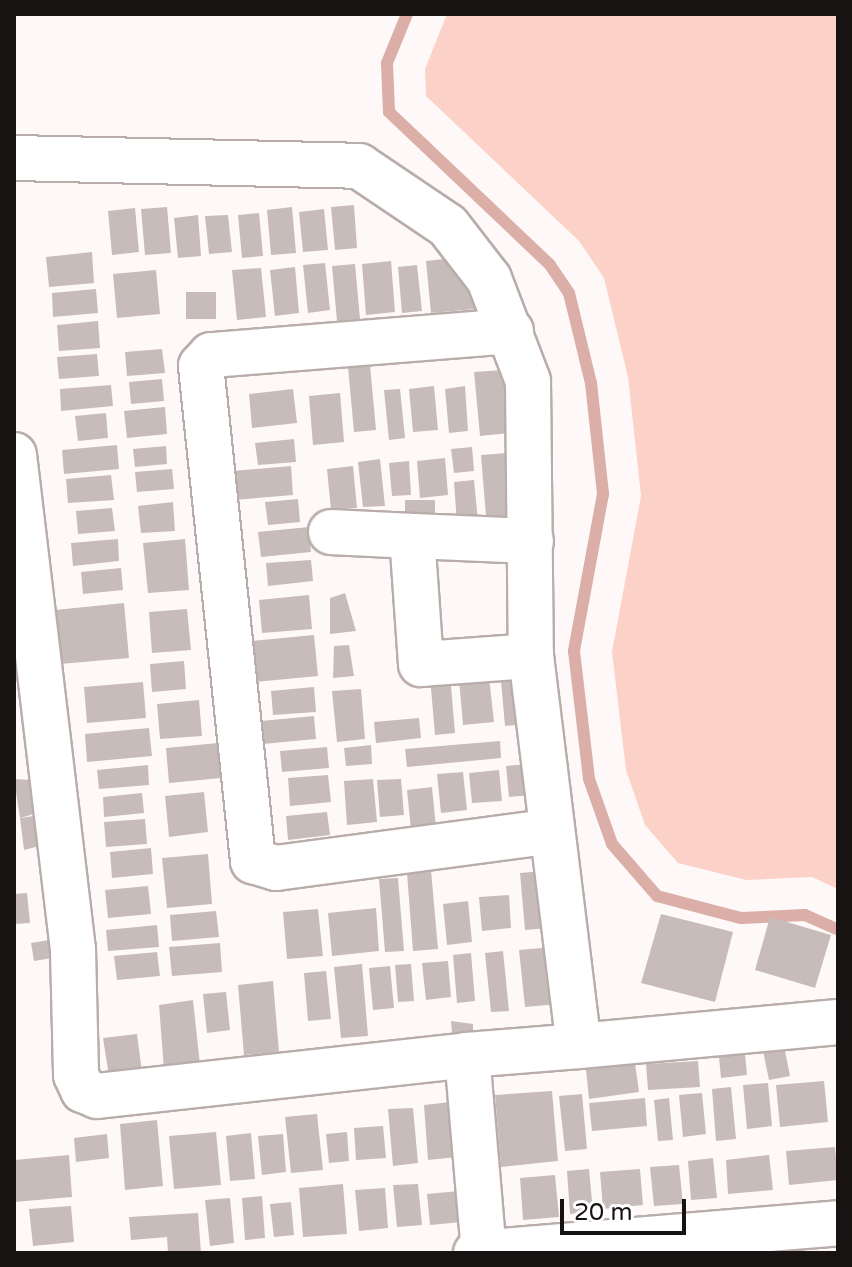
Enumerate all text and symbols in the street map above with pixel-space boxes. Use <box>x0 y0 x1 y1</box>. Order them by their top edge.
scale bar <box>564 1183 690 1233</box>
text: 20 m <box>574 1198 632 1227</box>

